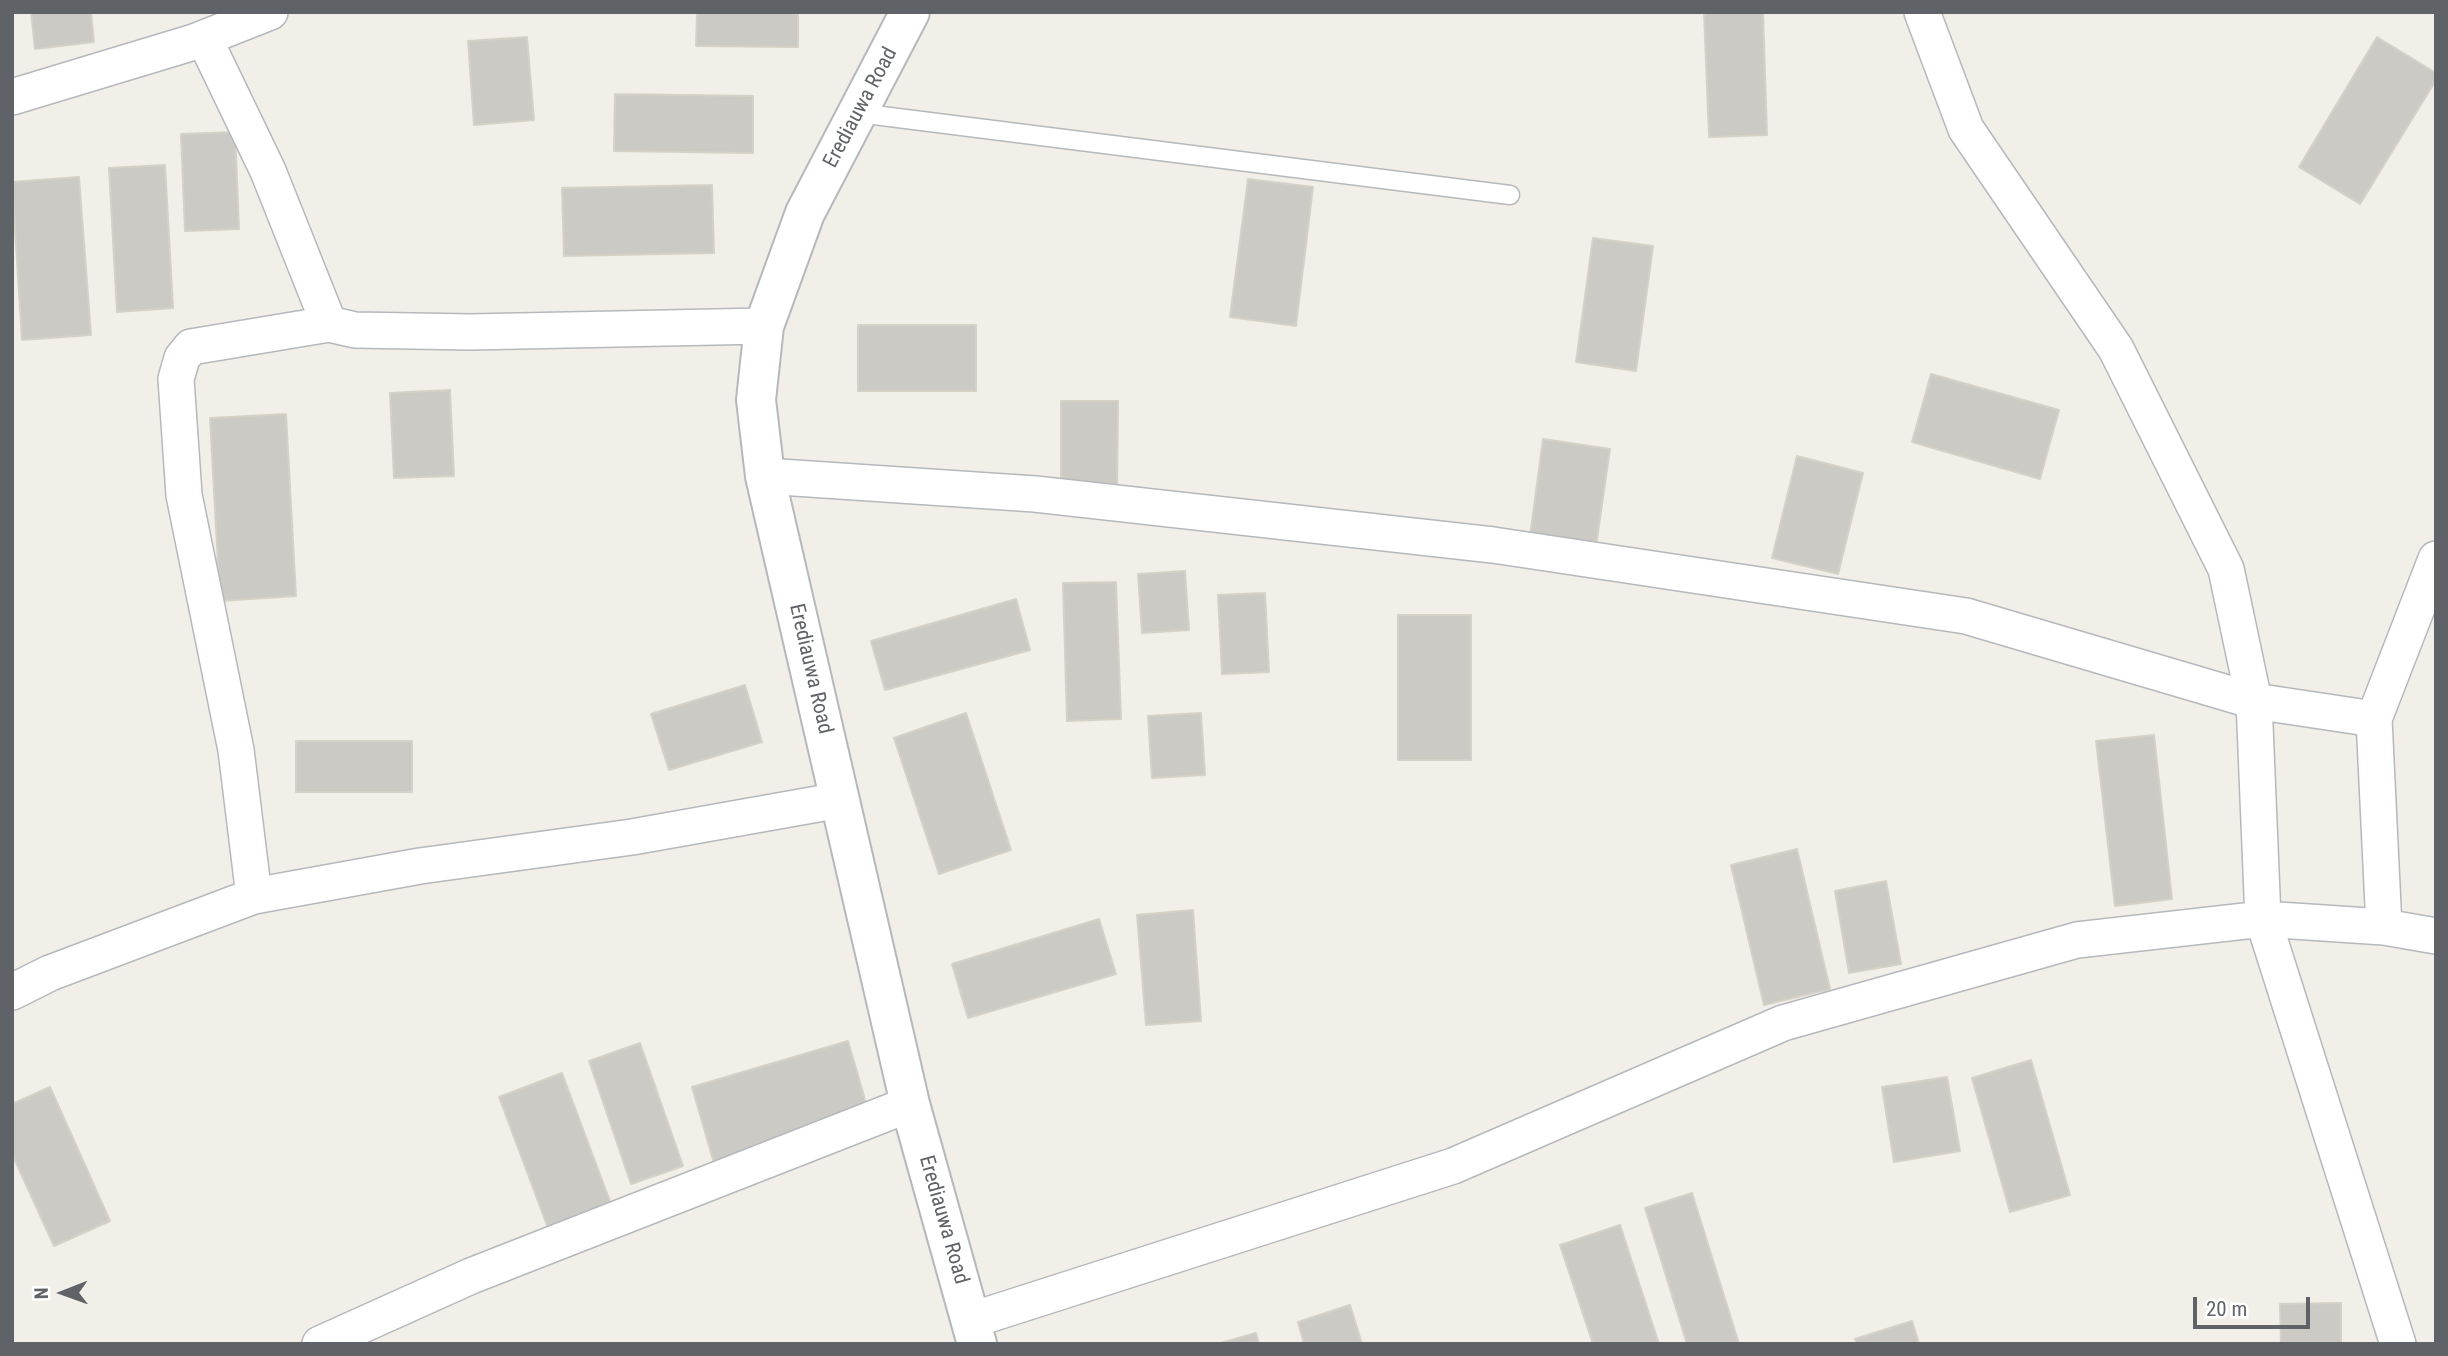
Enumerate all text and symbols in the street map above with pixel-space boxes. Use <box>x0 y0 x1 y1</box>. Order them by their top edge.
street label: Erediauwa Road <box>819 44 903 172</box>
street label: Erediauwa Road <box>783 602 837 736</box>
street label: Erediauwa Road <box>913 1153 973 1287</box>
north arrow <box>28 1258 98 1328</box>
scale bar <box>2196 1282 2313 1326</box>
text: N <box>30 1287 53 1299</box>
text: 20 m <box>2206 1297 2247 1321</box>

